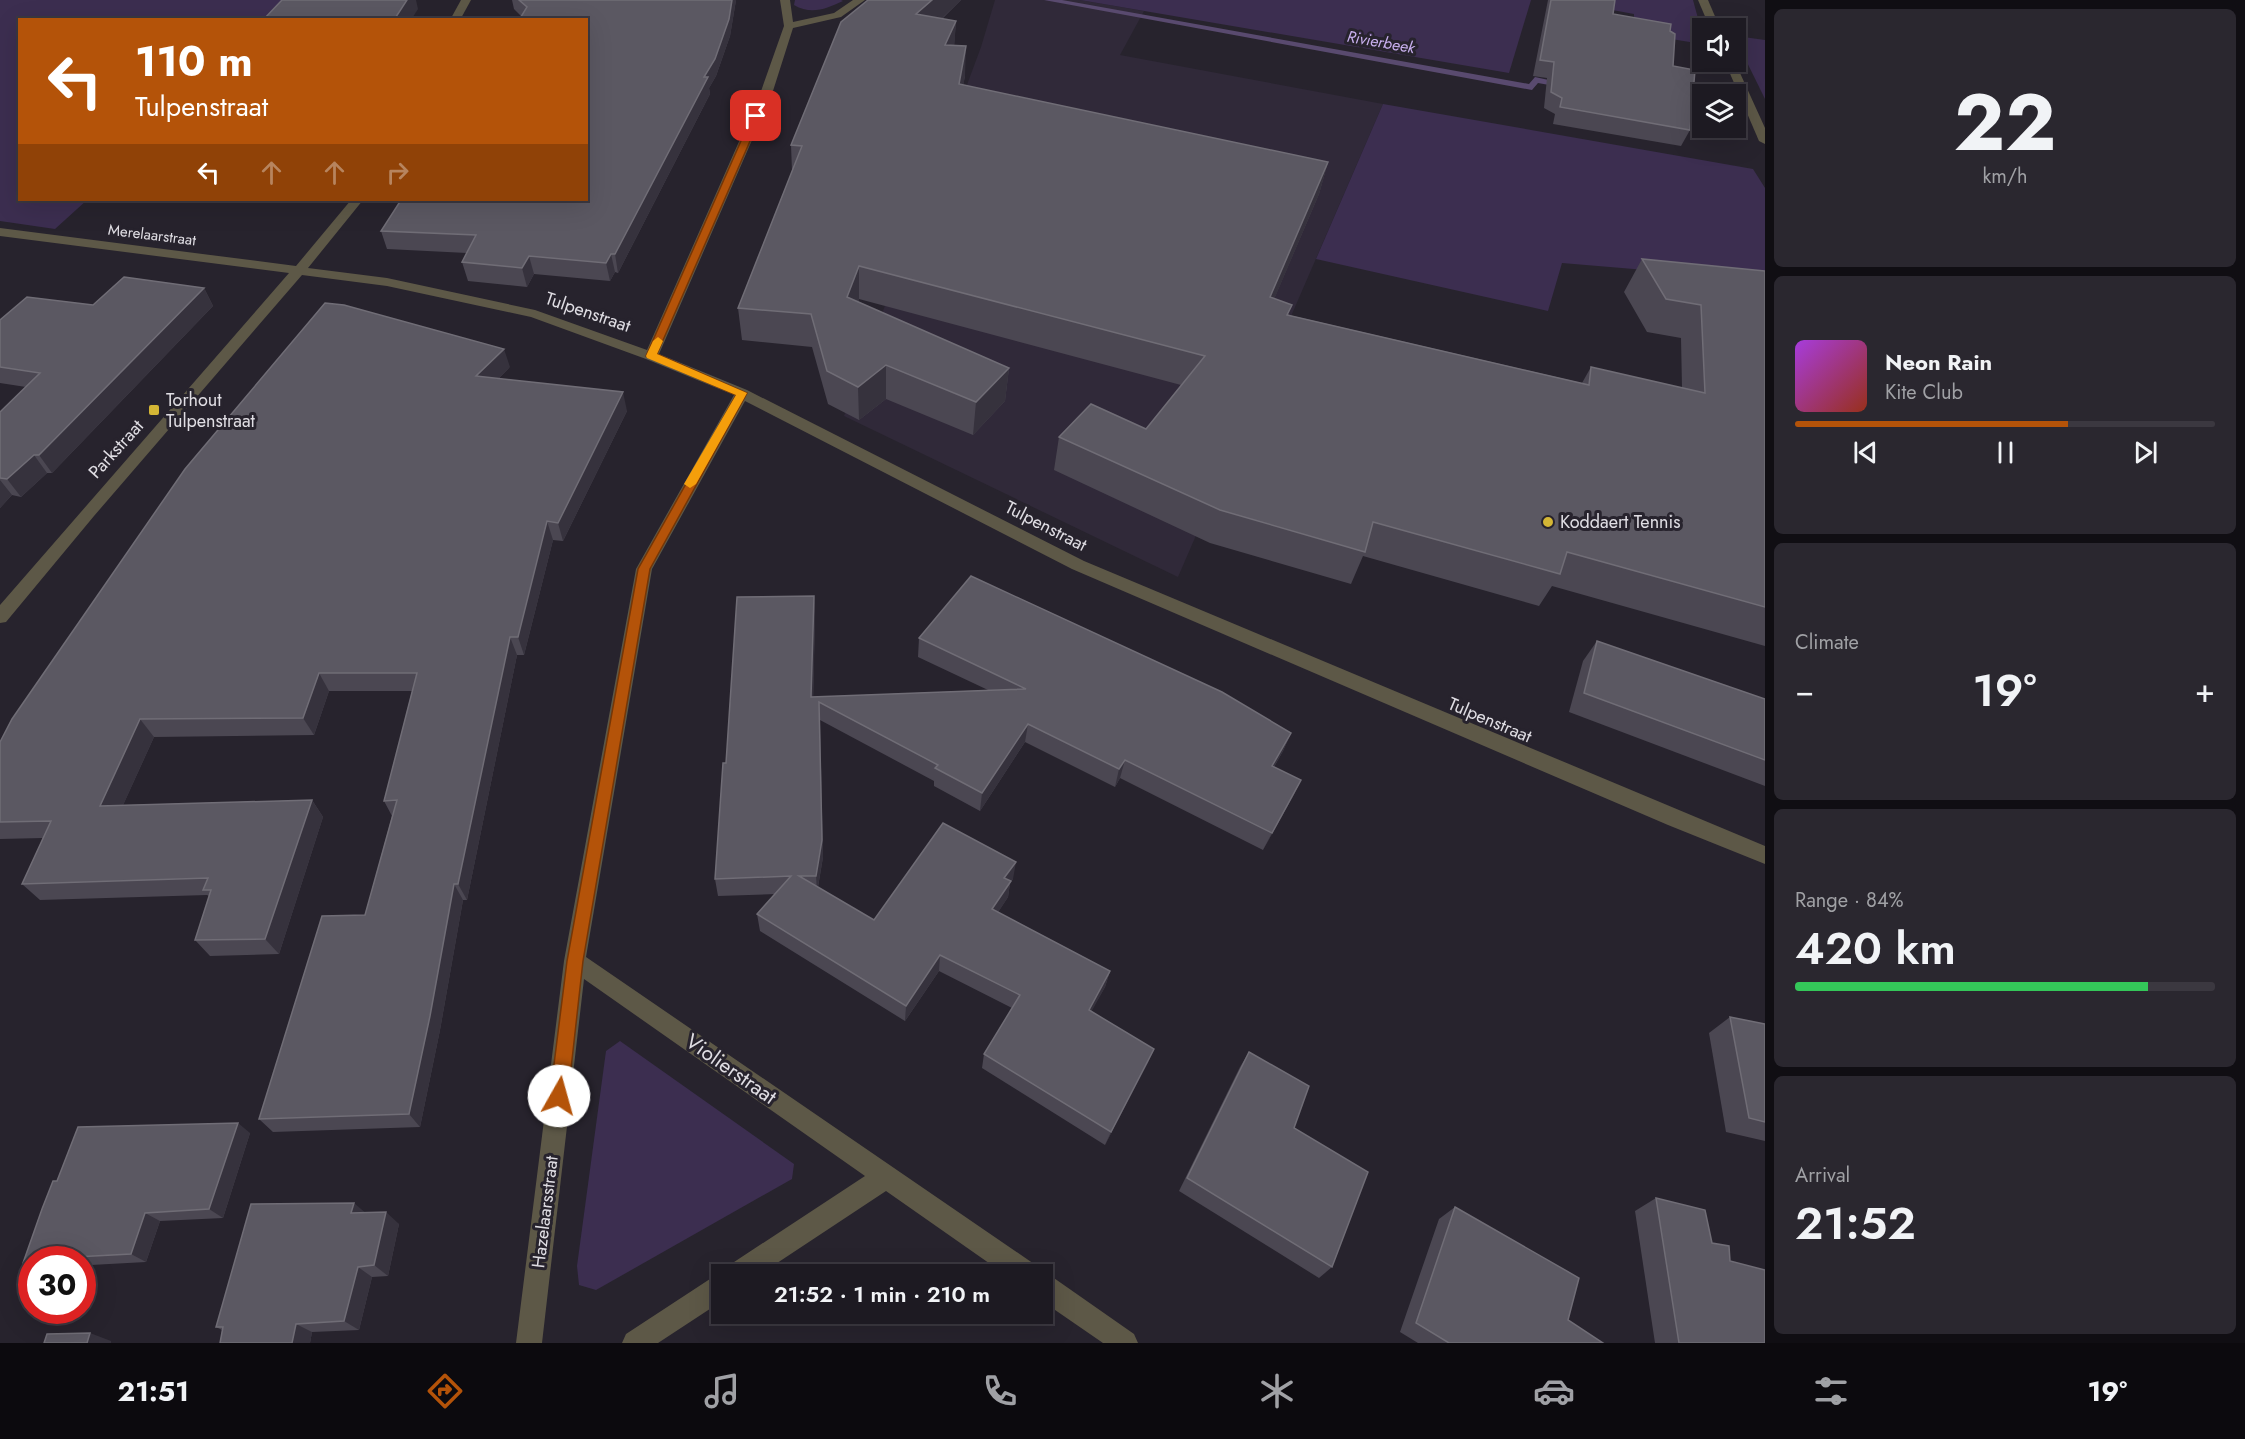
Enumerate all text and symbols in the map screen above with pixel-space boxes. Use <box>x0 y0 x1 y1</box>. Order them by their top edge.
map controls <box>1692 18 1746 138</box>
button: sound <box>1692 18 1746 72</box>
water label: Rivierbeek <box>1345 25 1418 59</box>
text: 110 m <box>135 31 253 92</box>
icon: left <box>36 42 114 120</box>
text: 22 <box>1954 67 2056 179</box>
button: layers <box>1692 84 1746 138</box>
text: Tulpenstraat <box>135 87 268 126</box>
pin <box>730 90 781 141</box>
icon: arrive <box>739 99 772 132</box>
icon: left <box>192 156 225 189</box>
icon: ahead <box>255 156 288 189</box>
icon: ahead <box>318 156 351 189</box>
icon: right <box>381 156 414 189</box>
text: km/h <box>1982 162 2028 191</box>
street label: Merelaarstraat <box>107 219 198 251</box>
street label: Tulpenstraat <box>542 285 635 339</box>
text: Neon Rain <box>1885 346 1992 378</box>
text: Kite Club <box>1885 378 1963 407</box>
place label: Torhout Tulpenstraat <box>166 387 256 434</box>
marker: Torhout Tulpenstraat <box>147 403 161 417</box>
street label: Parkstraat <box>82 413 150 484</box>
icon: previous <box>1849 436 1882 469</box>
icon: pause <box>1989 436 2022 469</box>
icon: next <box>2129 436 2162 469</box>
street label: Tulpenstraat <box>1000 494 1092 558</box>
place label: Koddaert Tennis <box>1560 509 1680 535</box>
marker: Koddaert Tennis <box>1541 515 1555 529</box>
text: Climate <box>1795 628 1859 657</box>
text: 19° <box>1973 658 2037 723</box>
text: − <box>1795 667 1814 714</box>
text: + <box>2195 667 2215 714</box>
street label: Tulpenstraat <box>1444 691 1537 750</box>
text: Range · 84% <box>1795 886 1904 915</box>
text: 420 km <box>1795 916 1956 981</box>
street label: Violierstraat <box>679 1027 783 1111</box>
position arrow <box>527 1064 591 1128</box>
street label: Hazelaarsstraat <box>525 1154 565 1270</box>
text: Arrival <box>1795 1161 1850 1190</box>
text: 21:52 <box>1795 1191 1916 1256</box>
speed limit sign: 30 <box>18 1246 96 1324</box>
text: 21:52 · 1 min · 210 m <box>774 1278 990 1310</box>
icon: directions <box>424 1370 466 1412</box>
icon: music <box>701 1370 743 1412</box>
icon: phone <box>979 1370 1021 1412</box>
icon: climate <box>1256 1370 1298 1412</box>
icon: car <box>1533 1370 1575 1412</box>
icon: filters <box>1810 1370 1852 1412</box>
text: 21:51 <box>118 1372 189 1411</box>
text: 19° <box>2087 1372 2127 1411</box>

